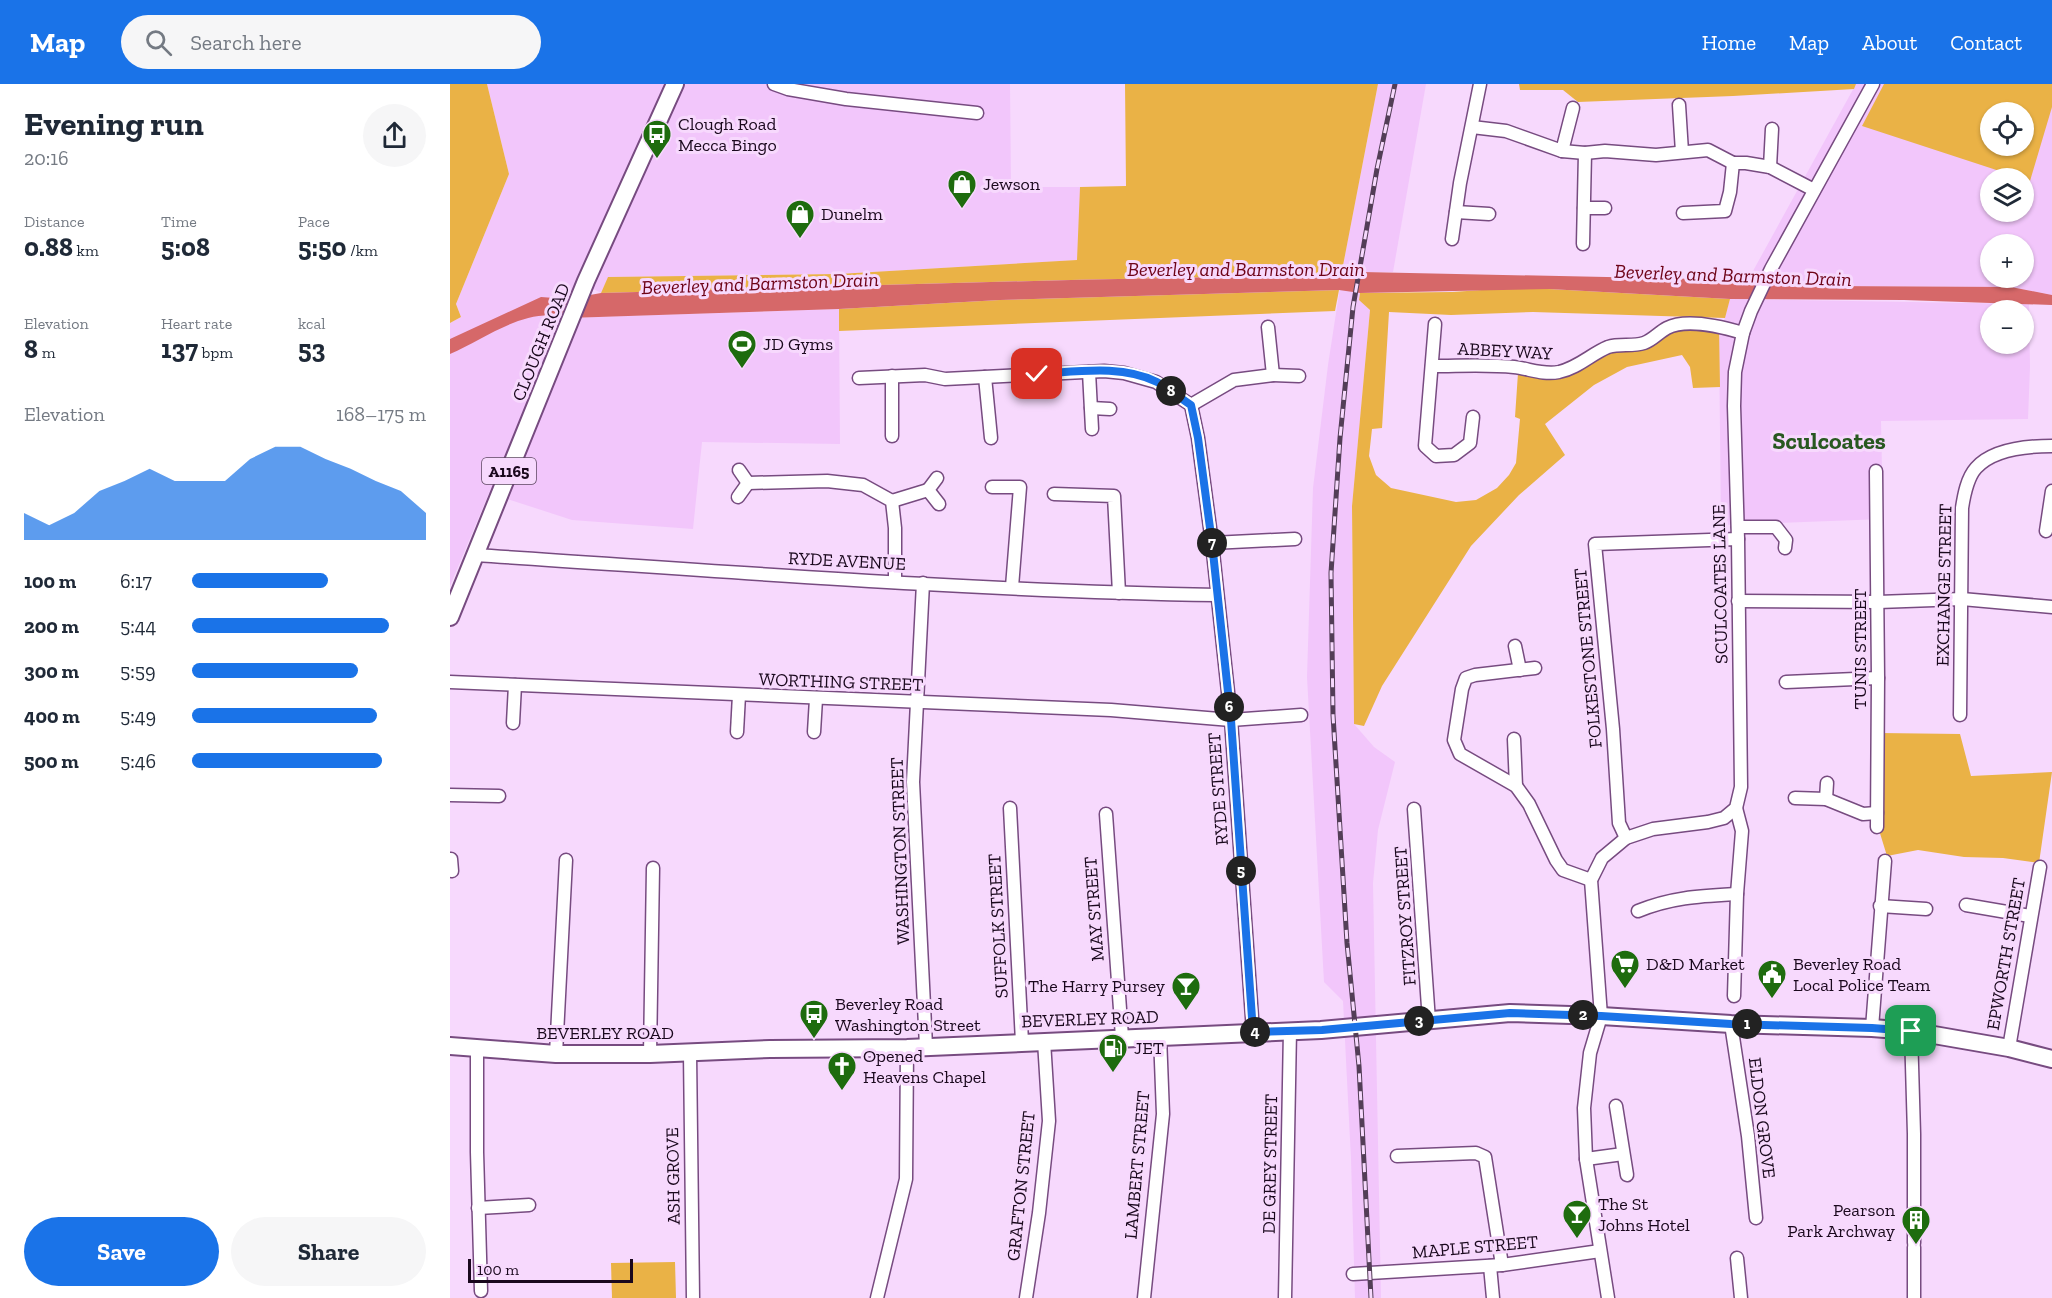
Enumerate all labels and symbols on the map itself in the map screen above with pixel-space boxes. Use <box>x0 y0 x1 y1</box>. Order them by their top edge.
place label: Clough Road Mecca Bingo <box>678 113 777 156</box>
bus stop icon: Clough Road Mecca Bingo <box>641 118 673 160</box>
shop icon: Jewson <box>946 168 978 210</box>
place label: Jewson <box>983 173 1041 195</box>
shop icon: Dunelm <box>784 198 816 240</box>
place label: Dunelm <box>821 203 883 225</box>
water label: Beverley and Barmston Drain <box>1127 257 1365 281</box>
water label: Beverley and Barmston Drain <box>1614 259 1852 291</box>
water label: Beverley and Barmston Drain <box>641 267 879 299</box>
street label: CLOUGH ROAD <box>507 280 575 404</box>
sports icon: JD Gyms <box>726 328 758 370</box>
place label: JD Gyms <box>763 333 833 355</box>
street label: ABBEY WAY <box>1457 338 1553 364</box>
pin <box>1011 348 1062 399</box>
pin: 8 <box>1156 376 1186 406</box>
district label: Sculcoates <box>1772 426 1886 455</box>
road number: A1165 <box>482 458 536 484</box>
street label: EXCHANGE STREET <box>1932 503 1956 667</box>
street label: SCULCOATES LANE <box>1708 504 1732 664</box>
pin: 7 <box>1197 528 1227 558</box>
street label: RYDE AVENUE <box>788 547 906 575</box>
street label: FOLKESTONE STREET <box>1569 567 1607 749</box>
street label: TUNIS STREET <box>1849 588 1871 710</box>
street label: WORTHING STREET <box>758 668 924 696</box>
pin: 6 <box>1214 692 1244 722</box>
street label: RYDE STREET <box>1203 732 1233 846</box>
street label: WASHINGTON STREET <box>886 757 914 945</box>
street label: FITZROY STREET <box>1389 846 1421 986</box>
street label: SUFFOLK STREET <box>983 853 1013 999</box>
street label: MAY STREET <box>1079 856 1109 962</box>
pin: 5 <box>1226 856 1256 886</box>
street label: EPWORTH STREET <box>1982 876 2030 1032</box>
supermarket icon: D&D Market <box>1609 948 1641 990</box>
place label: D&D Market <box>1646 953 1745 975</box>
place label: Beverley Road Local Police Team <box>1793 953 1931 996</box>
public building icon: Beverley Road Local Police Team <box>1756 958 1788 1000</box>
bar icon: The Harry Pursey <box>1170 970 1202 1012</box>
place label: The Harry Pursey <box>1028 975 1166 997</box>
place label: Beverley Road Washington Street <box>835 993 981 1036</box>
bus stop icon: Beverley Road Washington Street <box>798 998 830 1040</box>
pin: 2 <box>1568 1000 1598 1030</box>
pin <box>1885 1005 1936 1056</box>
street label: BEVERLEY ROAD <box>1021 1006 1159 1032</box>
pin: 3 <box>1404 1006 1434 1036</box>
pin: 1 <box>1732 1009 1762 1039</box>
pin: 4 <box>1240 1017 1270 1047</box>
street label: BEVERLEY ROAD <box>536 1022 674 1044</box>
fuel station icon: JET <box>1097 1032 1129 1074</box>
place label: JET <box>1134 1037 1164 1059</box>
place label: Opened Heavens Chapel <box>863 1045 986 1088</box>
church icon: Opened Heavens Chapel <box>826 1050 858 1092</box>
street label: ELDON GROVE <box>1744 1056 1780 1180</box>
street label: LAMBERT STREET <box>1120 1090 1154 1240</box>
street label: DE GREY STREET <box>1258 1094 1282 1234</box>
street label: GRAFTON STREET <box>1002 1110 1040 1262</box>
street label: ASH GROVE <box>661 1127 685 1225</box>
place label: The St Johns Hotel <box>1598 1193 1690 1236</box>
bar icon: The St Johns Hotel <box>1561 1198 1593 1240</box>
place label: Pearson Park Archway <box>1787 1199 1896 1242</box>
building icon: Pearson Park Archway <box>1900 1204 1932 1246</box>
street label: MAPLE STREET <box>1411 1231 1539 1263</box>
scale bar <box>468 1256 633 1284</box>

